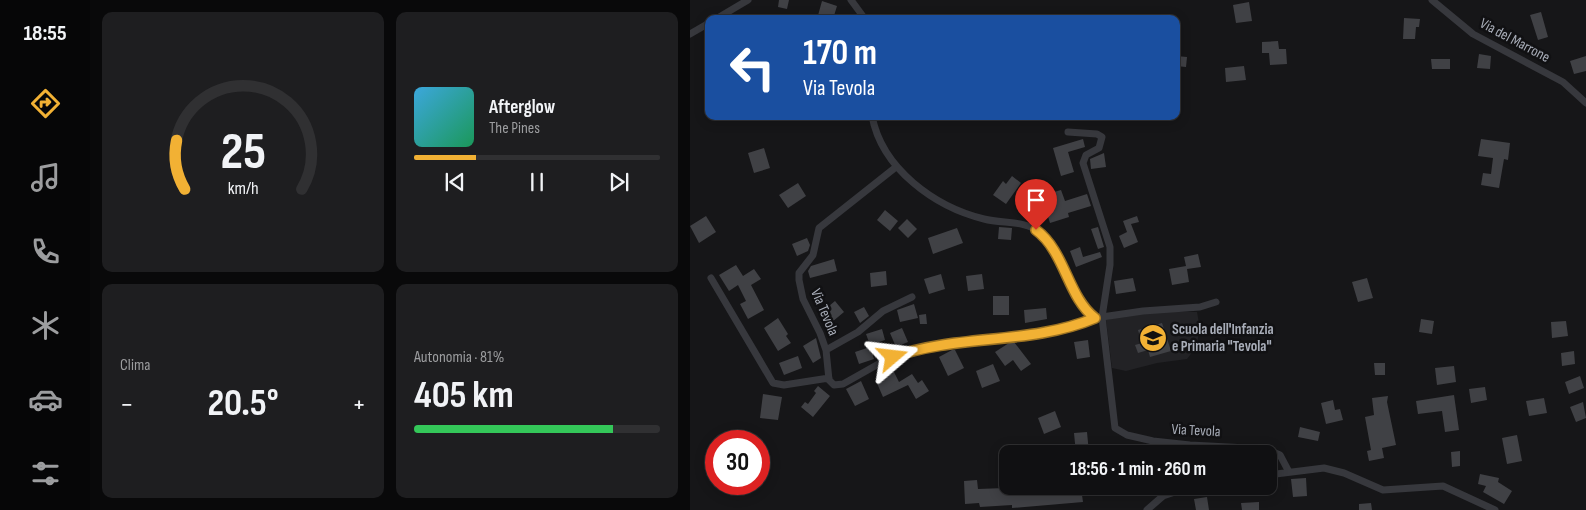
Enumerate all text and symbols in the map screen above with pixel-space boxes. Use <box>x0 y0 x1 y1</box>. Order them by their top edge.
street label: Via del Marrone <box>1476 14 1553 67</box>
text: 18:55 <box>23 20 67 47</box>
text: 170 m <box>803 32 877 75</box>
icon: left <box>720 35 785 100</box>
text: Via Tevola <box>803 75 875 102</box>
icon: directions <box>28 86 63 121</box>
text: Afterglow <box>489 96 555 119</box>
text: The Pines <box>489 119 540 138</box>
text: 25 <box>220 121 266 184</box>
icon: music <box>28 160 63 195</box>
icon: previous <box>441 168 469 196</box>
icon: pause <box>523 168 551 196</box>
icon: next <box>605 168 633 196</box>
text: km/h <box>228 178 258 199</box>
pin <box>1015 179 1057 230</box>
icon: arrive <box>1022 186 1050 214</box>
icon: phone <box>28 234 63 269</box>
street label: Via Tevola <box>806 286 843 339</box>
icon: climate <box>28 308 63 343</box>
place label: Scuola dell'Infanzia e Primaria "Tevola" <box>1172 320 1274 356</box>
school or university icon: Scuola dell'Infanzia e Primaria "Tevola" <box>1138 323 1168 353</box>
position arrow <box>866 330 918 382</box>
text: Autonomia · 81% <box>414 348 504 367</box>
text: Clima <box>120 356 150 375</box>
text: 405 km <box>414 373 514 418</box>
text: 20.5° <box>207 381 279 426</box>
icon: car <box>28 382 63 417</box>
text: − <box>120 388 134 421</box>
text: + <box>352 388 366 421</box>
street label: Via Tevola <box>1171 420 1221 441</box>
speed limit sign: 30 <box>705 430 770 495</box>
icon: filters <box>28 456 63 491</box>
text: 18:56 · 1 min · 260 m <box>1070 458 1206 481</box>

